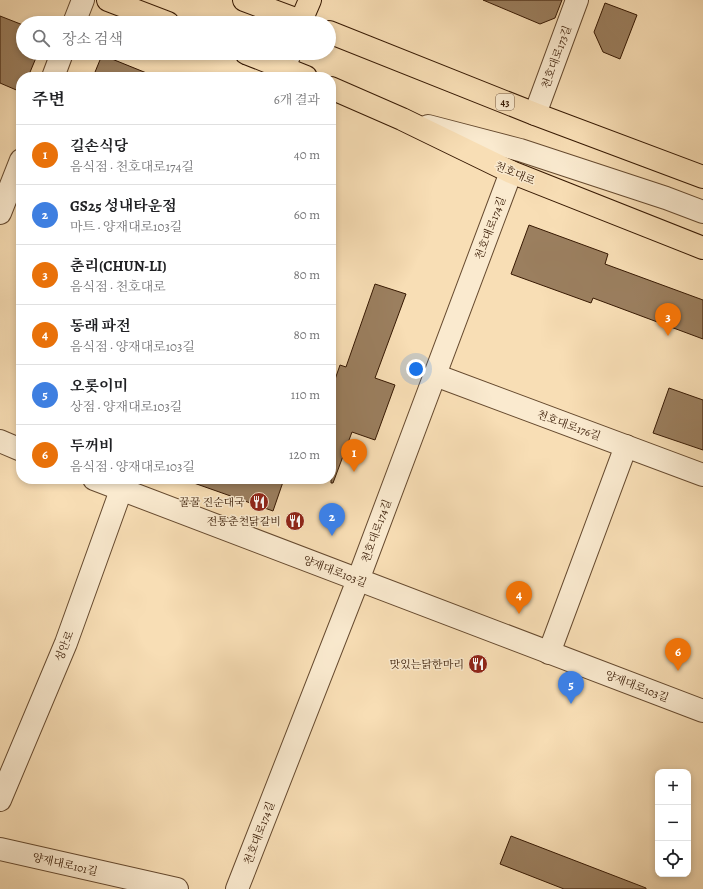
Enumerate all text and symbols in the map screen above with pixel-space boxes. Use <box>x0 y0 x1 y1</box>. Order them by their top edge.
search box <box>16 16 336 60</box>
street label: 천호대로173길 <box>538 24 575 91</box>
icon: search <box>30 27 52 49</box>
text: 장소 검색 <box>62 29 123 49</box>
text: 주변 <box>32 88 65 111</box>
text: 6개 결과 <box>274 91 320 108</box>
road number: 43 <box>496 94 514 110</box>
text: 길손식당 <box>70 136 128 156</box>
text: 1 <box>43 146 47 163</box>
text: 40 m <box>294 146 320 163</box>
text: 음식점 · 천호대로174길 <box>70 158 194 175</box>
street label: 천호대로 <box>492 158 538 189</box>
street label: 천호대로174길 <box>472 194 509 262</box>
text: GS25 성내타운점 <box>70 196 177 216</box>
text: 2 <box>42 206 48 223</box>
text: 60 m <box>294 206 320 223</box>
text: 마트 · 양재대로103길 <box>70 218 182 235</box>
text: 춘리(CHUN-LI) <box>70 256 167 276</box>
text: 3 <box>42 266 48 283</box>
text: 80 m <box>293 266 320 283</box>
text: 음식점 · 천호대로 <box>70 278 166 295</box>
pin: 3 <box>655 303 681 336</box>
text: 동래 파전 <box>70 316 131 336</box>
text: 4 <box>42 326 48 343</box>
text: 80 m <box>293 326 320 343</box>
text: 음식점 · 양재대로103길 <box>70 338 195 355</box>
your location <box>406 359 426 379</box>
text: 오롯이미 <box>70 376 128 396</box>
text: 5 <box>42 386 48 403</box>
text: 110 m <box>291 386 320 403</box>
text: 상점 · 양재대로103길 <box>70 398 182 415</box>
street label: 천호대로176길 <box>535 407 603 444</box>
text: 두꺼비 <box>70 436 113 456</box>
pin: 1 <box>341 439 367 472</box>
text: 6 <box>42 446 48 463</box>
text: 120 m <box>289 446 320 463</box>
text: 음식점 · 양재대로103길 <box>70 458 195 475</box>
restaurant icon: 꿀꿀 진순대국 <box>248 491 270 513</box>
place label: 꿀꿀 진순대국 <box>179 495 245 510</box>
street label: 천호대로174길 <box>358 497 395 565</box>
pin: 2 <box>319 503 345 536</box>
restaurant icon: 전통춘천닭갈비 <box>284 510 306 532</box>
place label: 전통춘천닭갈비 <box>207 514 281 529</box>
street label: 양재대로103길 <box>301 552 369 591</box>
pin: 4 <box>506 581 532 614</box>
street label: 성안로 <box>52 628 78 664</box>
pin: 6 <box>665 638 691 671</box>
restaurant icon: 맛있는닭한마리 <box>467 653 489 675</box>
place label: 맛있는닭한마리 <box>390 657 464 672</box>
street label: 양재대로103길 <box>603 667 671 706</box>
pin: 5 <box>558 671 584 704</box>
map controls <box>655 769 691 877</box>
button: + <box>655 769 691 805</box>
street label: 천호대로174길 <box>241 799 278 867</box>
button: − <box>655 805 691 841</box>
button: locate <box>655 841 691 877</box>
street label: 양재대로101길 <box>31 850 99 879</box>

